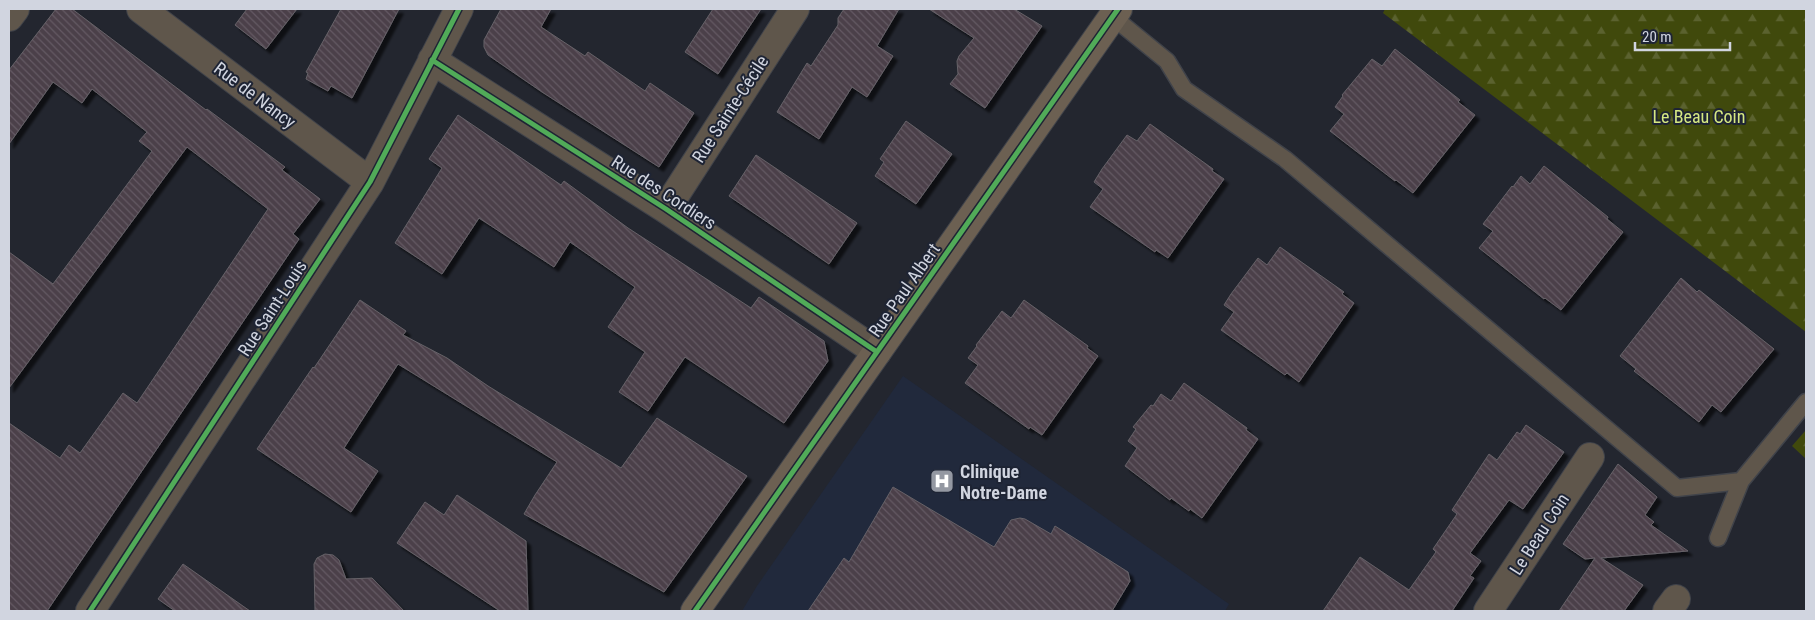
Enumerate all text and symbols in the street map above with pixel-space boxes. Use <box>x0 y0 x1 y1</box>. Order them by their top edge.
scale bar <box>1635 20 1730 52</box>
text: 20 m <box>1642 28 1672 46</box>
street label: Rue Sainte-Cécile <box>688 51 772 167</box>
street label: Rue de Nancy <box>210 58 300 133</box>
park label: Le Beau Coin <box>1653 106 1745 127</box>
street label: Rue des Cordiers <box>608 150 720 234</box>
street label: Rue Paul Albert <box>864 239 944 341</box>
street label: Rue Saint-Louis <box>233 256 311 360</box>
place label: Clinique Notre-Dame <box>960 461 1047 503</box>
hospital icon: Clinique Notre-Dame <box>929 468 955 494</box>
street label: Le Beau Coin <box>1505 489 1573 579</box>

